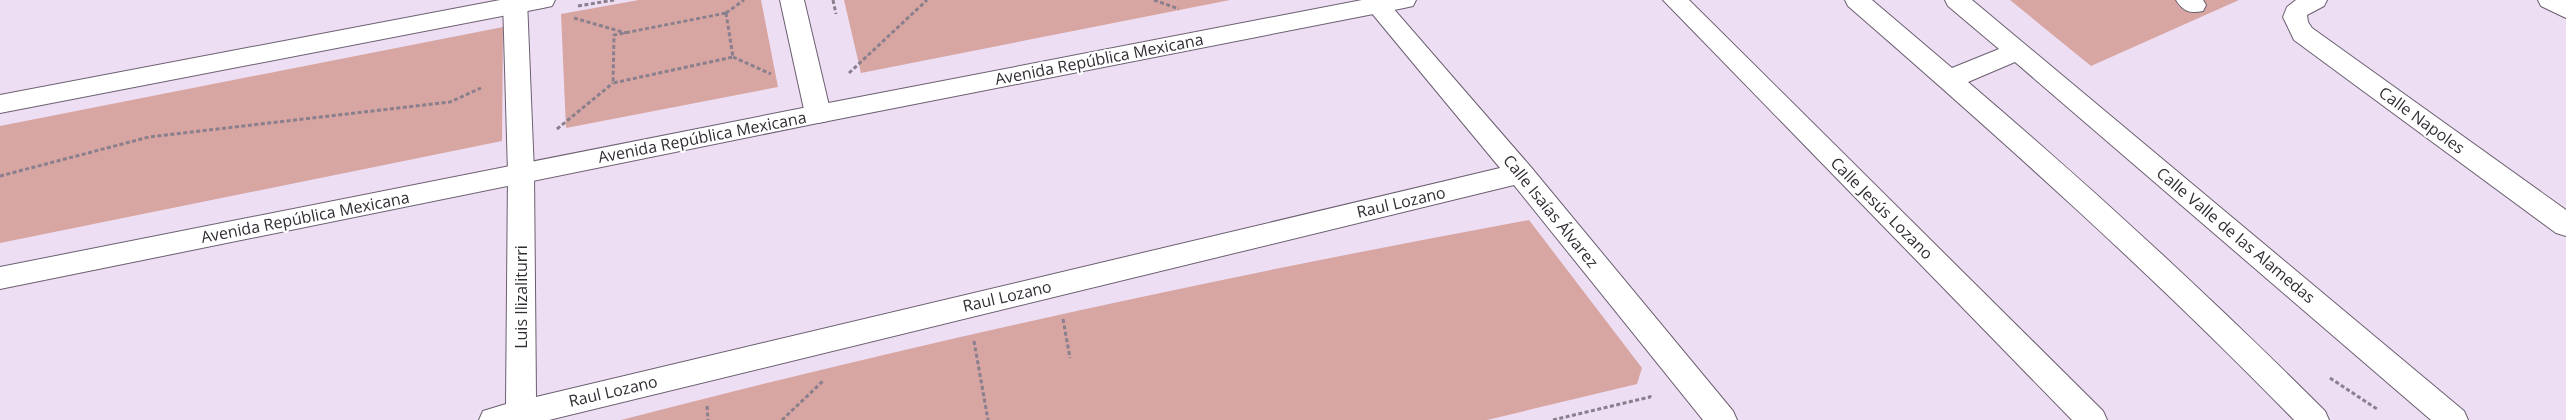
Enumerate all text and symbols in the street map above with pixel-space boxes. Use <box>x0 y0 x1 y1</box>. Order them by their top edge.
street label: Avenida República Mexicana <box>993 28 1205 90</box>
street label: Calle Napoles <box>2375 81 2469 159</box>
street label: Avenida República Mexicana <box>596 106 808 168</box>
street label: Calle Isaías Álvarez <box>1498 150 1604 272</box>
street label: Calle Jesús Lozano <box>1826 152 1938 264</box>
street label: Calle Valle de las Alamedas <box>2152 162 2320 308</box>
street label: Raul Lozano <box>1354 181 1448 223</box>
street label: Avenida República Mexicana <box>199 186 411 248</box>
street label: Luis Ilizaliturri <box>510 245 532 349</box>
street label: Raul Lozano <box>960 275 1054 317</box>
street label: Raul Lozano <box>566 370 660 412</box>

